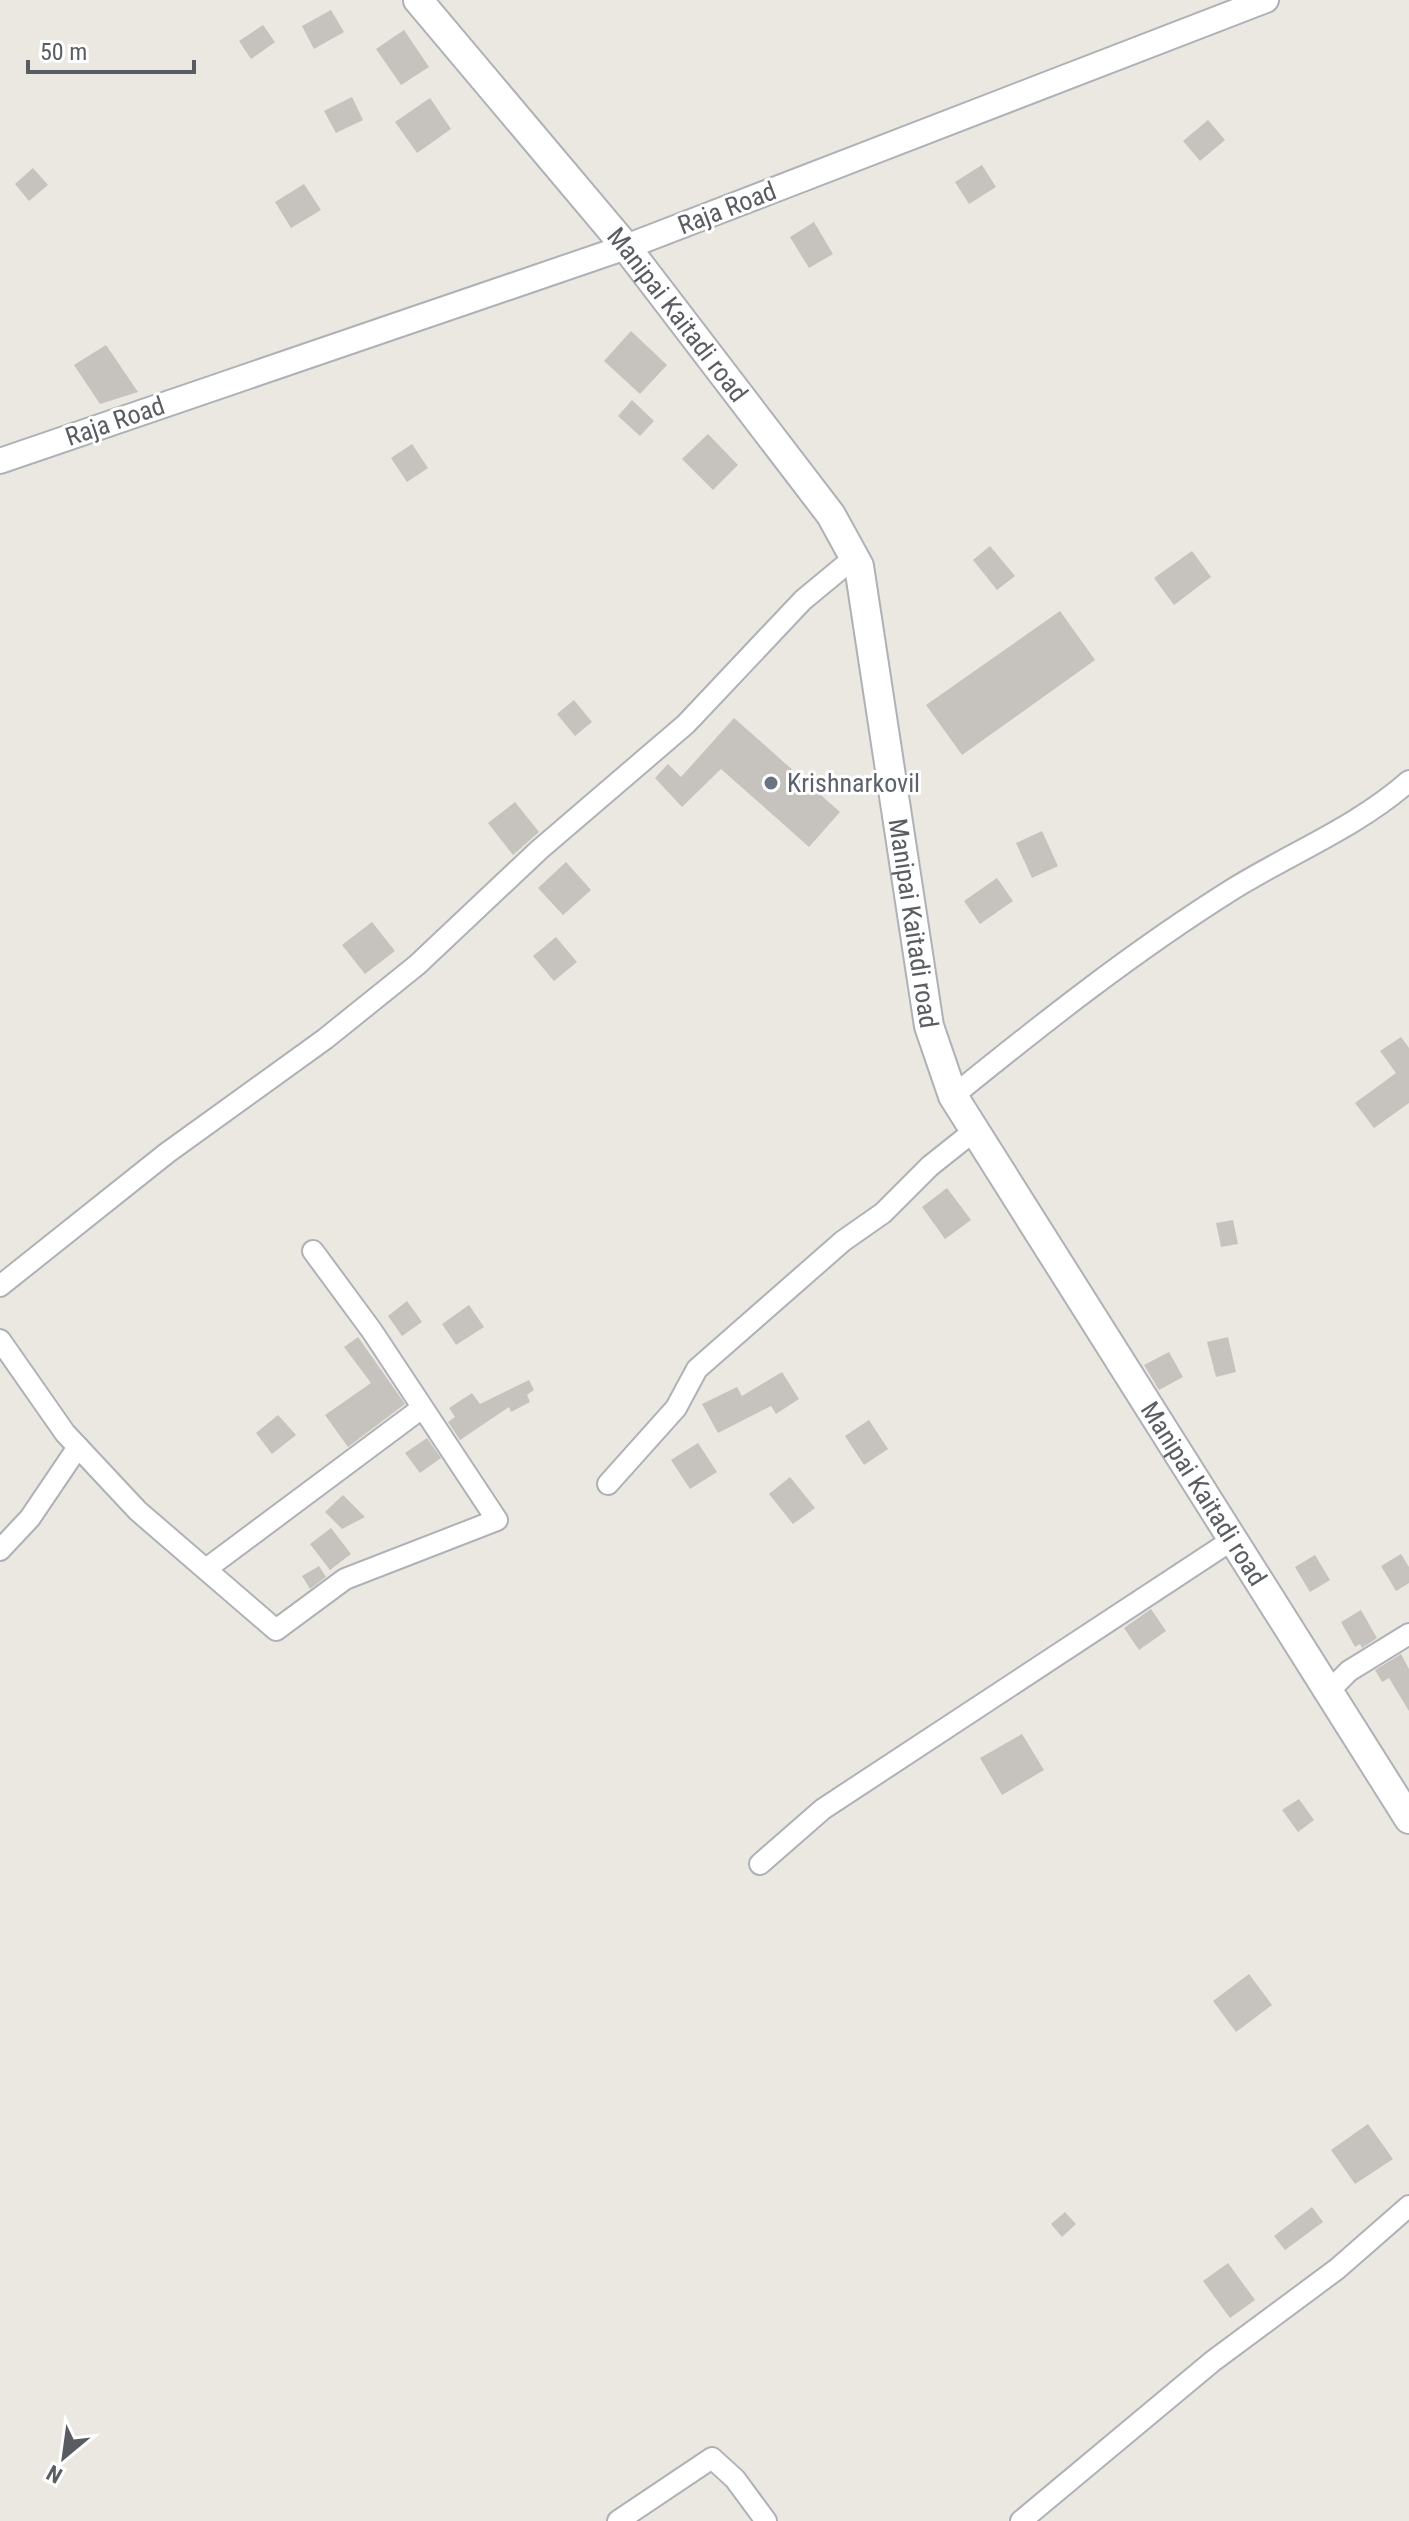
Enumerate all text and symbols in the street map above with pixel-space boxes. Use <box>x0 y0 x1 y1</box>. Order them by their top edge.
scale bar <box>28 24 194 74</box>
text: 50 m <box>40 38 87 66</box>
street label: Raja Road <box>674 176 780 240</box>
street label: Manipai Kaitadi road <box>601 221 754 408</box>
street label: Raja Road <box>62 390 168 452</box>
place label: Krishnarkovil <box>787 768 920 798</box>
marker: Krishnarkovil <box>762 774 780 792</box>
street label: Manipai Kaitadi road <box>883 816 944 1030</box>
street label: Manipai Kaitadi road <box>1135 1396 1273 1591</box>
north arrow <box>24 2417 104 2497</box>
text: N <box>43 2460 67 2488</box>

